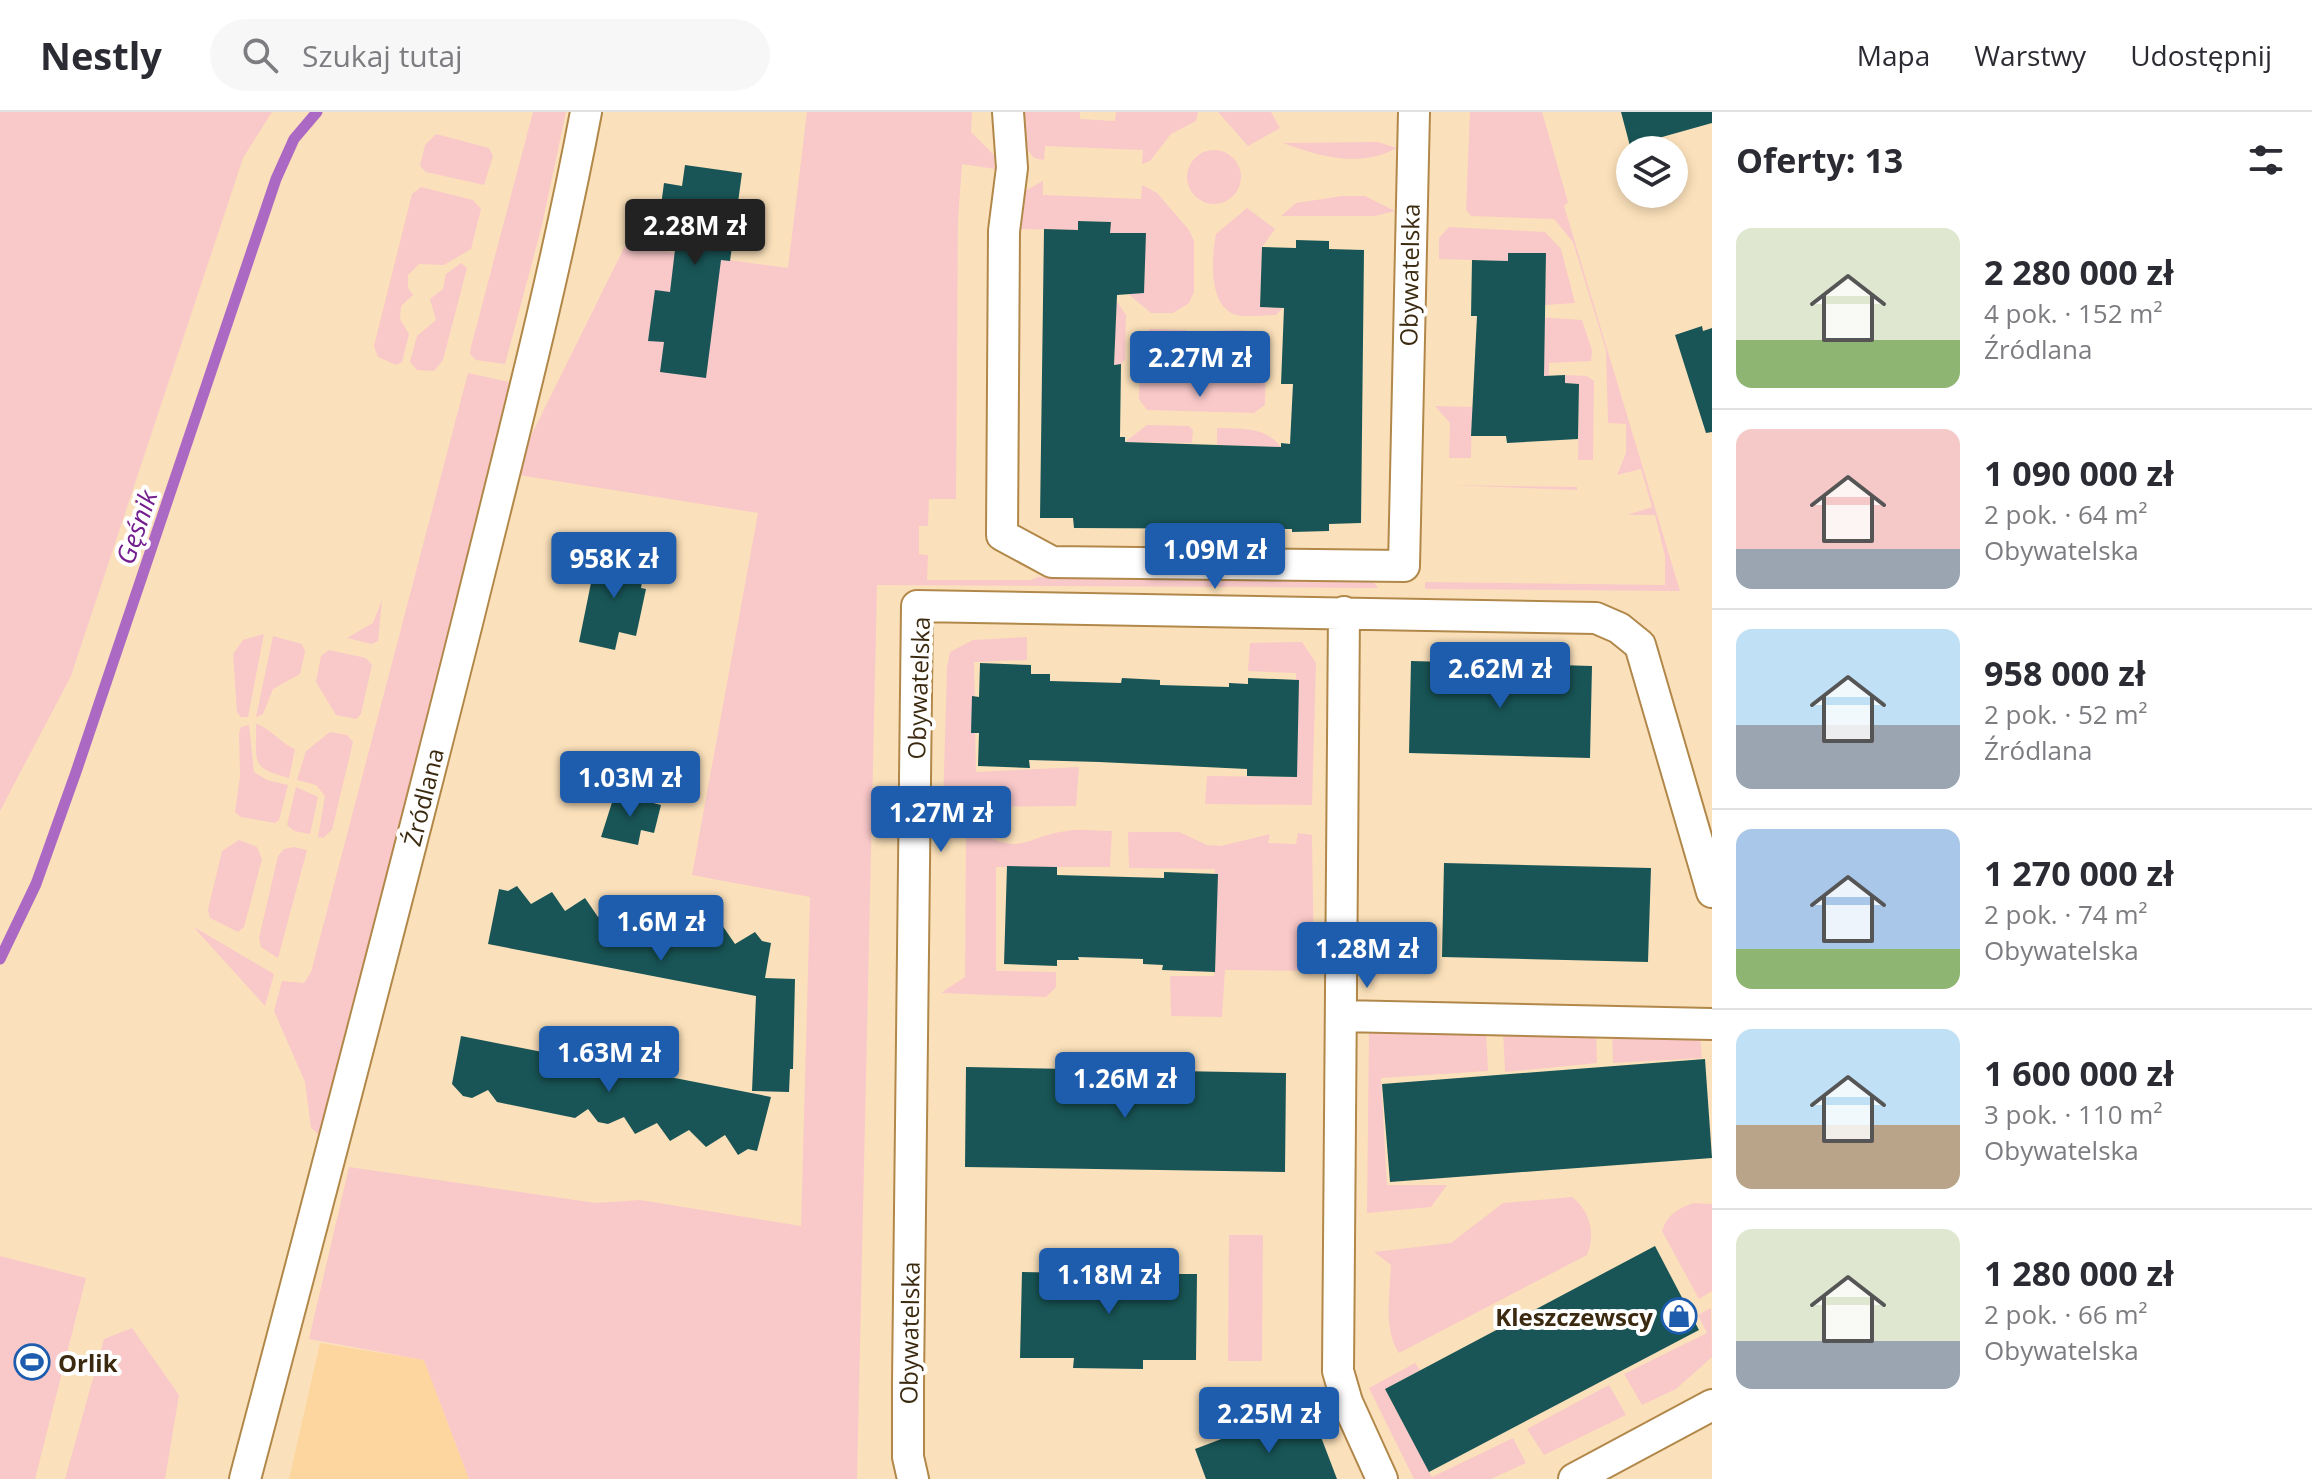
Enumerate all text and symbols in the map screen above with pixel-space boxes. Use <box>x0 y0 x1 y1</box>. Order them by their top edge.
search box <box>210 19 770 91</box>
text: Nestly <box>40 29 162 81</box>
icon: search <box>238 33 282 77</box>
text: Szukaj tutaj <box>302 35 463 76</box>
text: Mapa <box>1857 36 1930 74</box>
text: Warstwy <box>1974 36 2086 74</box>
text: Udostępnij <box>2130 36 2272 74</box>
map controls <box>1616 136 1688 208</box>
button: layers <box>1616 136 1688 208</box>
text: Oferty: 13 <box>1736 137 1903 183</box>
icon: filters <box>2244 138 2288 182</box>
pin: 2.28M zł <box>612 199 778 267</box>
street label: Obywatelska <box>1391 203 1427 347</box>
text: 2.28M zł <box>643 207 747 243</box>
text: 2 280 000 zł <box>1984 249 2174 295</box>
icon: home <box>1800 260 1896 356</box>
text: 4 pok. · 152 m² <box>1984 295 2162 331</box>
pin: 2.27M zł <box>1117 331 1283 399</box>
text: Źródlana <box>1984 331 2092 367</box>
text: 2.27M zł <box>1148 339 1252 375</box>
text: 1 090 000 zł <box>1984 450 2174 496</box>
icon: home <box>1800 461 1896 557</box>
water label: Gęśnik <box>107 484 166 569</box>
text: 2 pok. · 64 m² <box>1984 496 2148 532</box>
pin: 1.09M zł <box>1132 523 1298 591</box>
text: 1.09M zł <box>1163 531 1267 567</box>
pin: 958K zł <box>540 532 688 600</box>
text: Obywatelska <box>1984 532 2139 568</box>
text: 958K zł <box>569 540 659 576</box>
street label: Obywatelska <box>899 616 937 760</box>
pin: 2.62M zł <box>1417 642 1583 710</box>
text: 2.62M zł <box>1448 650 1552 686</box>
text: 958 000 zł <box>1984 650 2145 696</box>
icon: home <box>1800 661 1896 757</box>
text: 2 pok. · 52 m² <box>1984 696 2148 732</box>
text: Źródlana <box>1984 732 2092 768</box>
street label: Źródlana <box>395 744 451 850</box>
pin: 1.03M zł <box>547 751 713 819</box>
text: 1.03M zł <box>578 759 682 795</box>
pin: 1.27M zł <box>858 786 1024 854</box>
text: 1.27M zł <box>889 794 993 830</box>
text: 1 270 000 zł <box>1984 850 2174 896</box>
icon: home <box>1800 861 1896 957</box>
pin: 1.6M zł <box>587 895 735 963</box>
text: 2 pok. · 74 m² <box>1984 896 2148 932</box>
text: 1.6M zł <box>616 903 706 939</box>
pin: 1.28M zł <box>1284 922 1450 990</box>
text: 1.28M zł <box>1315 930 1419 966</box>
text: Obywatelska <box>1984 932 2139 968</box>
pin: 1.63M zł <box>526 1026 692 1094</box>
text: 1.63M zł <box>557 1034 661 1070</box>
text: 1 600 000 zł <box>1984 1050 2174 1096</box>
pin: 1.26M zł <box>1042 1052 1208 1120</box>
text: 1.26M zł <box>1073 1060 1177 1096</box>
icon: home <box>1800 1061 1896 1157</box>
text: 3 pok. · 110 m² <box>1984 1096 2162 1132</box>
text: Obywatelska <box>1984 1132 2139 1168</box>
pin: 1.18M zł <box>1026 1248 1192 1316</box>
text: 1 280 000 zł <box>1984 1250 2174 1296</box>
text: 1.18M zł <box>1057 1256 1161 1292</box>
street label: Obywatelska <box>891 1261 927 1405</box>
icon: home <box>1800 1261 1896 1357</box>
text: 2 pok. · 66 m² <box>1984 1296 2148 1332</box>
shop icon: Kleszczewscy <box>1660 1297 1698 1335</box>
place label: Kleszczewscy <box>1495 1300 1653 1333</box>
text: Obywatelska <box>1984 1332 2139 1368</box>
sports icon: Orlik <box>13 1343 51 1381</box>
place label: Orlik <box>58 1346 118 1379</box>
pin: 2.25M zł <box>1186 1387 1352 1455</box>
text: 2.25M zł <box>1217 1395 1321 1431</box>

